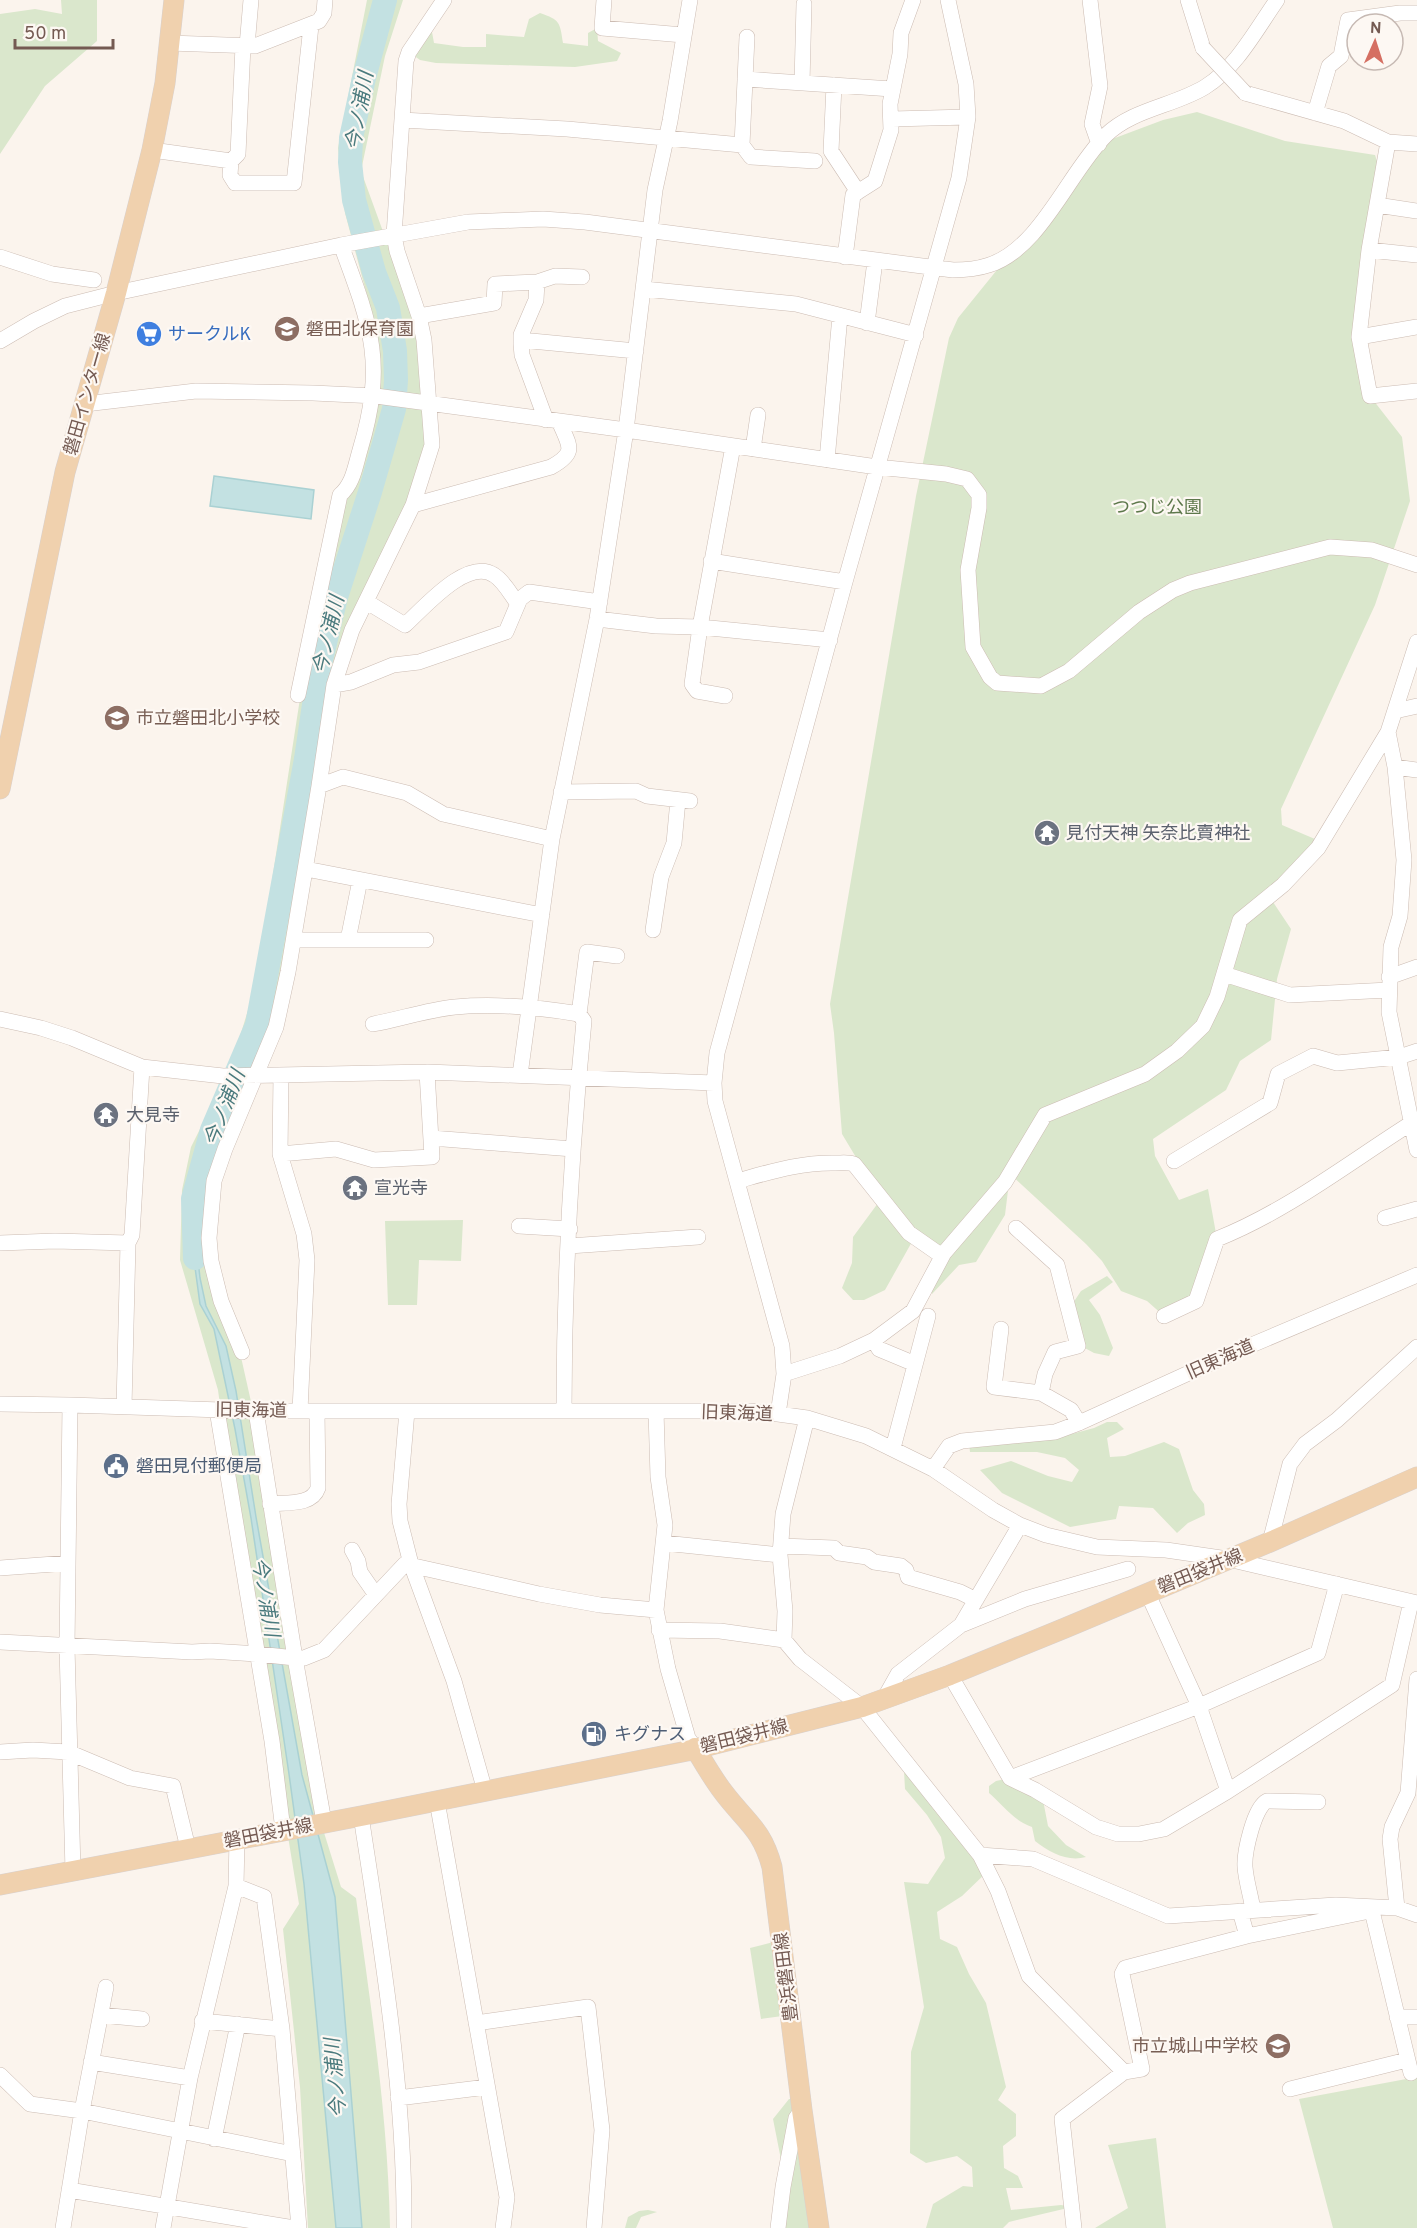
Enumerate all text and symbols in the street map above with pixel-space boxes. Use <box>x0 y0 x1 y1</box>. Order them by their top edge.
scale bar <box>15 12 112 50</box>
north arrow <box>1345 12 1405 72</box>
text: N <box>1369 19 1382 39</box>
text: 50 m <box>24 23 66 46</box>
water label: 今ノ浦川 <box>341 68 381 153</box>
school or university icon: 磐田北保育園 <box>272 314 302 344</box>
supermarket icon: サークルK <box>134 319 164 349</box>
place label: 磐田北保育園 <box>306 319 414 342</box>
place label: サークルK <box>168 324 251 347</box>
street label: 磐田インター線 <box>60 331 117 458</box>
park label: つつじ公園 <box>1112 497 1202 520</box>
water label: 今ノ浦川 <box>308 592 352 677</box>
school or university icon: 市立磐田北小学校 <box>102 703 132 733</box>
place label: 市立磐田北小学校 <box>136 708 280 731</box>
temple icon: 見付天神 矢奈比賣神社 <box>1032 818 1062 848</box>
place label: 見付天神 矢奈比賣神社 <box>1066 823 1250 846</box>
water label: 今ノ浦川 <box>199 1065 253 1151</box>
temple icon: 大見寺 <box>91 1100 121 1130</box>
place label: 大見寺 <box>126 1105 180 1128</box>
temple icon: 宣光寺 <box>340 1173 370 1203</box>
place label: 宣光寺 <box>374 1178 428 1201</box>
street label: 旧東海道 <box>1183 1335 1258 1386</box>
street label: 旧東海道 <box>215 1399 287 1424</box>
street label: 旧東海道 <box>701 1402 773 1427</box>
public building icon: 磐田見付郵便局 <box>101 1451 131 1481</box>
place label: 磐田見付郵便局 <box>136 1456 262 1479</box>
street label: 磐田袋井線 <box>1155 1545 1247 1600</box>
water label: 今ノ浦川 <box>244 1556 284 1641</box>
street label: 磐田袋井線 <box>698 1715 791 1760</box>
fuel station icon: キグナス <box>579 1719 609 1749</box>
place label: キグナス <box>614 1724 686 1747</box>
street label: 磐田袋井線 <box>222 1815 315 1854</box>
street label: 豊浜磐田線 <box>771 1931 804 2023</box>
school or university icon: 市立城山中学校 <box>1263 2031 1293 2061</box>
water label: 今ノ浦川 <box>320 2035 353 2119</box>
place label: 市立城山中学校 <box>1132 2036 1258 2059</box>

